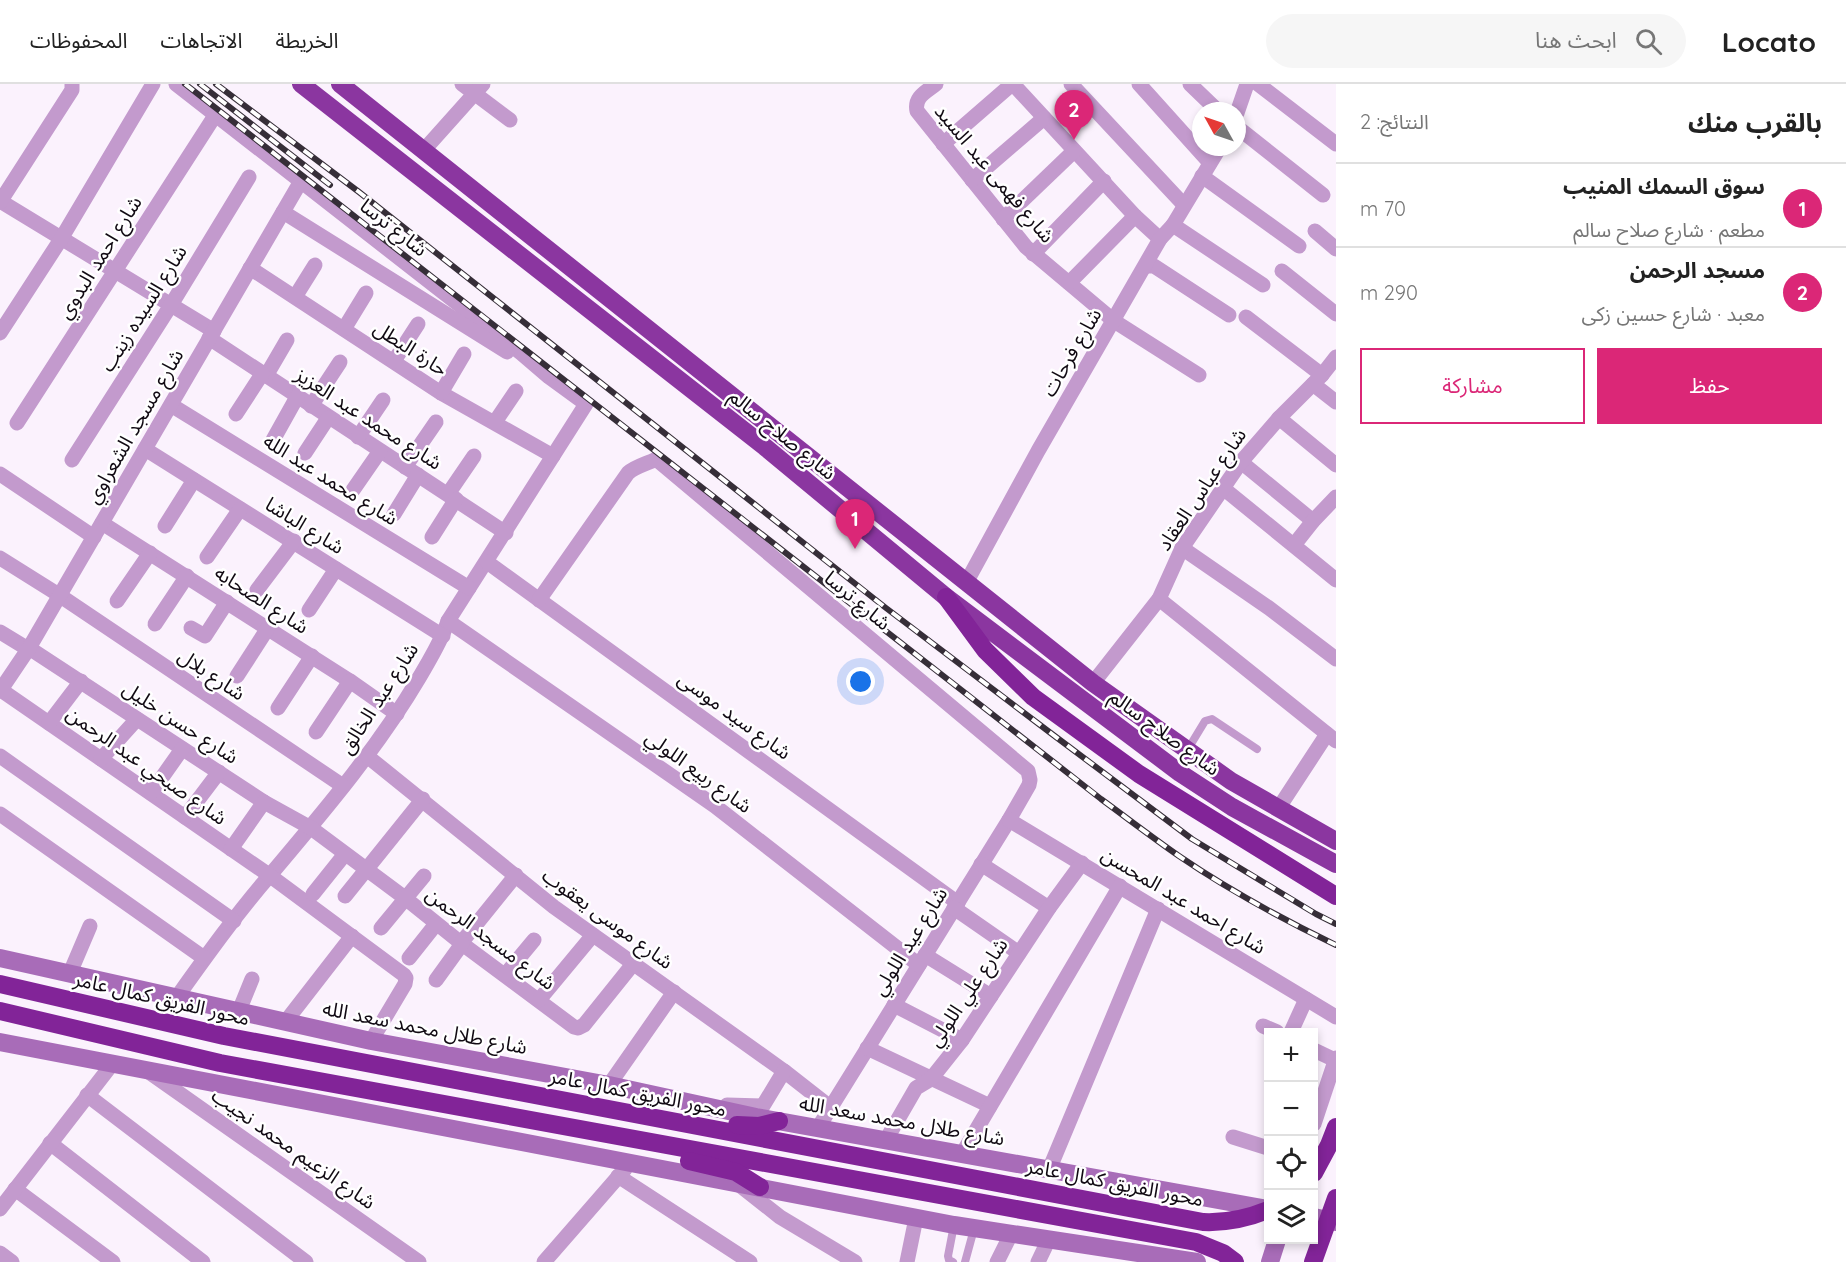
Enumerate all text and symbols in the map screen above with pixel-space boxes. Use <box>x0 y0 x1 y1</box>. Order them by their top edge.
search box <box>1266 14 1686 68</box>
text: Locato <box>1722 24 1816 59</box>
icon: search <box>1632 25 1665 58</box>
text: ابحث هنا <box>1535 26 1617 54</box>
text: المحفوظات <box>30 27 127 53</box>
text: الاتجاهات <box>160 27 242 53</box>
text: الخريطة <box>275 27 338 53</box>
pin: 2 <box>1054 91 1094 140</box>
street label: شارع فهمى عبد السيد <box>927 99 1060 249</box>
north arrow <box>1192 102 1246 156</box>
text: بالقرب منك <box>1688 106 1822 139</box>
text: النتائج: 2 <box>1360 109 1429 134</box>
text: سوق السمك المنيب <box>1563 172 1765 200</box>
street label: شارع احمد البدوي <box>51 191 150 325</box>
street label: شارع ترسا <box>353 193 433 264</box>
text: 70 m <box>1360 196 1406 221</box>
text: 1 <box>1799 196 1806 221</box>
text: مطعم · شارع صلاح سالم <box>1573 217 1765 242</box>
street label: شارع السيده زينب <box>94 240 194 377</box>
text: مسجد الرحمن <box>1630 256 1765 284</box>
text: 290 m <box>1360 280 1418 305</box>
text: 2 <box>1797 280 1808 305</box>
text: معبد · شارع حسين زكى <box>1582 301 1765 326</box>
street label: شارع فرحات <box>1036 303 1109 402</box>
street label: حارة البطل <box>369 315 453 381</box>
street label: شارع مسجد الشعراوي <box>80 344 192 510</box>
button: مشاركة <box>1360 348 1585 424</box>
button: حفظ <box>1597 348 1822 424</box>
street label: شارع محمد عبد العزيز <box>288 361 447 477</box>
street label: شارع صلاح سالم <box>722 383 842 487</box>
street label: شارع عباس العقاد <box>1151 423 1254 557</box>
street label: شارع محمد عبد الله <box>257 428 403 533</box>
street label: شارع الباشا <box>259 491 349 562</box>
pin: 1 <box>836 500 874 549</box>
street label: شارع الصحابه <box>209 559 314 641</box>
street label: شارع ترسا <box>818 565 896 637</box>
street label: شارع عبد الخالق <box>333 638 426 760</box>
street label: شارع بلال <box>172 642 250 708</box>
street label: شارع سيد موسى <box>672 665 797 767</box>
your location <box>846 667 875 696</box>
street label: شارع حسن خليل <box>117 675 244 771</box>
street label: شارع صلاح سالم <box>1103 683 1225 783</box>
street label: شارع صبحي عبد الرحمن <box>60 700 232 833</box>
street label: شارع ربيع اللولي <box>639 724 757 821</box>
street label: شارع احمد عبد المحسن <box>1096 841 1271 962</box>
street label: شارع موسى يعقوب <box>536 862 678 976</box>
street label: شارع مسجد الرحمن <box>419 881 561 997</box>
street label: شارع عيد اللولي <box>866 882 955 1002</box>
street label: شارع علي اللولي <box>921 933 1016 1053</box>
street label: محور الفريق كمال عامر <box>71 965 252 1031</box>
street label: شارع طلال محمد سعد الله <box>320 995 530 1062</box>
map controls <box>1264 1028 1318 1244</box>
button: + <box>1264 1028 1318 1082</box>
street label: محور الفريق كمال عامر <box>546 1062 729 1122</box>
street label: شارع الزعيم محمد نجيب <box>205 1082 381 1216</box>
button: − <box>1264 1082 1318 1136</box>
street label: شارع طلال محمد سعد الله <box>797 1090 1007 1153</box>
button: locate <box>1264 1136 1318 1190</box>
street label: محور الفريق كمال عامر <box>1023 1152 1206 1212</box>
button: layers <box>1264 1190 1318 1244</box>

